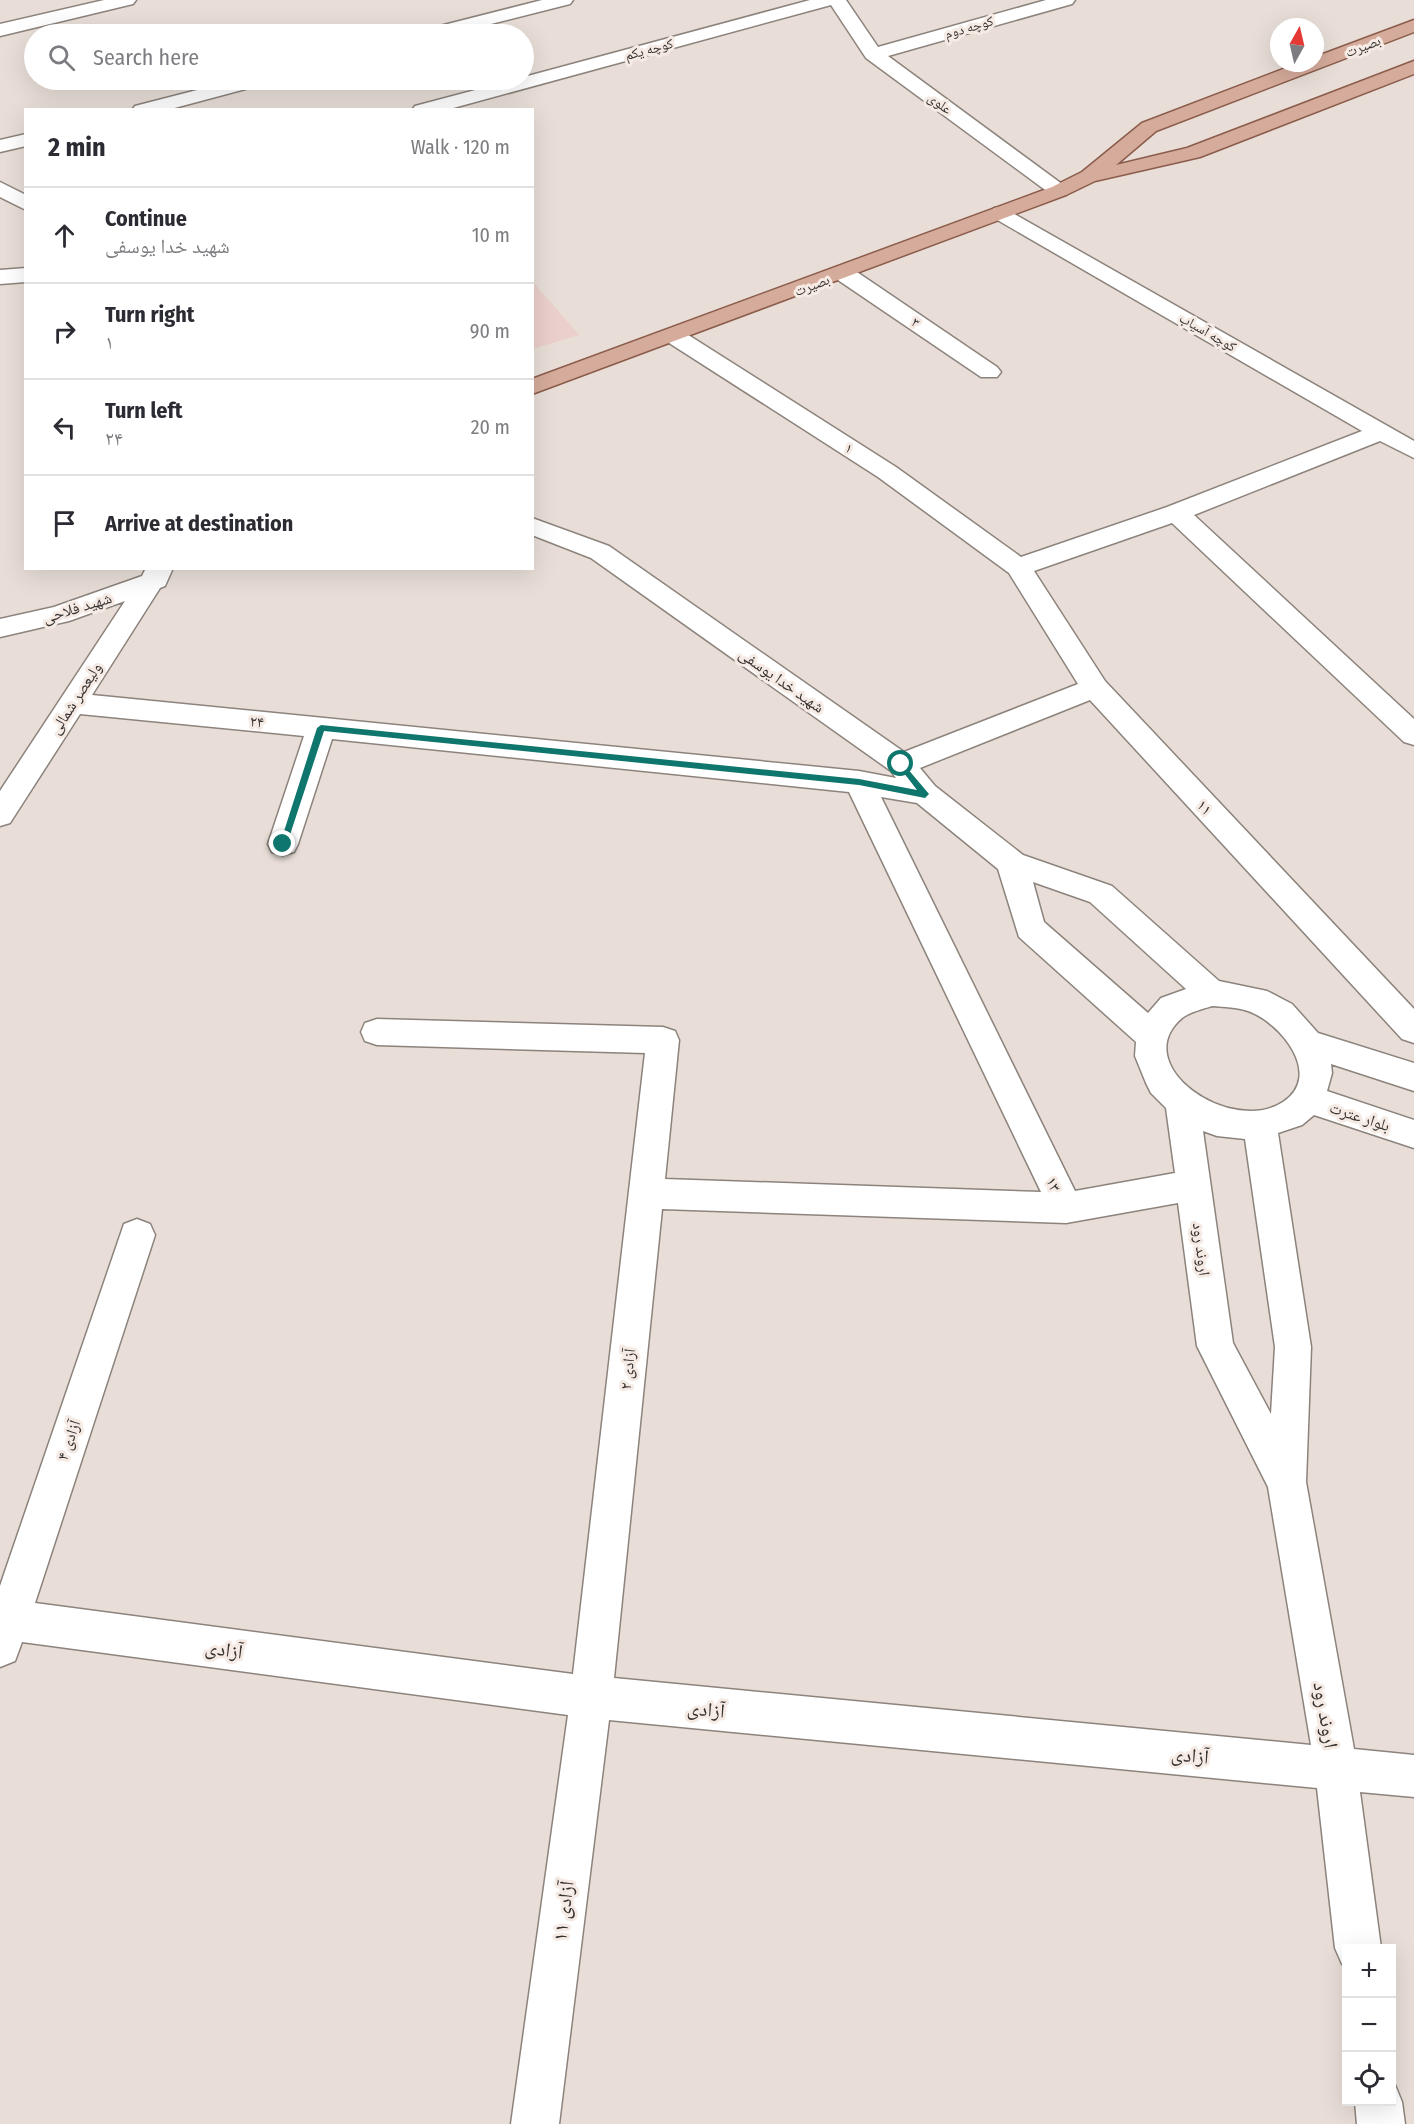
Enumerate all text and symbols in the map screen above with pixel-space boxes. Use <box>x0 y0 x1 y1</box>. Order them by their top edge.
street label: کوچه دوم <box>943 12 996 44</box>
north arrow <box>1270 18 1324 72</box>
search box <box>24 24 534 90</box>
street label: بصیرت <box>1343 32 1383 61</box>
street label: کوچه یکم <box>623 35 676 65</box>
icon: search <box>45 41 78 74</box>
text: Search here <box>93 44 199 71</box>
street label: علوی <box>924 89 955 118</box>
text: 2 min <box>48 132 106 163</box>
text: Walk · 120 m <box>411 135 510 159</box>
text: Continue <box>105 205 187 232</box>
icon: ahead <box>48 219 81 252</box>
text: 10 m <box>472 223 510 247</box>
text: شهید خدا یوسفی <box>105 234 230 258</box>
street label: بصیرت <box>792 271 832 300</box>
text: Turn right <box>105 301 194 328</box>
street label: کوچه آسیاب <box>1176 309 1239 356</box>
street label: ۳ <box>908 314 923 331</box>
icon: right <box>48 315 81 348</box>
text: 90 m <box>470 319 510 343</box>
text: ۱ <box>105 330 114 354</box>
text: Turn left <box>105 397 183 424</box>
icon: left <box>48 411 81 444</box>
text: 20 m <box>471 415 510 439</box>
text: ۲۴ <box>105 426 123 450</box>
street label: ۱ <box>841 440 856 457</box>
icon: arrive <box>48 507 81 540</box>
text: Arrive at destination <box>105 510 293 537</box>
street label: شهید فلاحی <box>40 588 114 628</box>
street label: شهید خدا یوسفی <box>735 644 828 718</box>
street label: ولیعصر شمالی <box>45 659 106 738</box>
street label: ۲۴ <box>249 711 265 732</box>
route start <box>887 750 913 776</box>
street label: ۱۱ <box>1193 796 1216 819</box>
route end <box>269 830 295 856</box>
street label: بلوار عترت <box>1327 1098 1392 1135</box>
street label: ۱۳ <box>1042 1174 1065 1195</box>
street label: اروند رود <box>1189 1221 1214 1277</box>
street label: آزادی ۲ <box>616 1347 640 1391</box>
street label: آزادی ۴ <box>53 1417 85 1463</box>
street label: آزادی <box>204 1634 245 1664</box>
street label: اروند رود <box>1308 1680 1344 1750</box>
street label: آزادی <box>686 1695 727 1723</box>
street label: آزادی <box>1170 1741 1211 1769</box>
street label: آزادی ۱۱ <box>547 1879 579 1943</box>
map controls <box>1342 1944 1396 2106</box>
button: + <box>1342 1944 1396 1998</box>
button: − <box>1342 1998 1396 2052</box>
button: locate <box>1342 2052 1396 2106</box>

